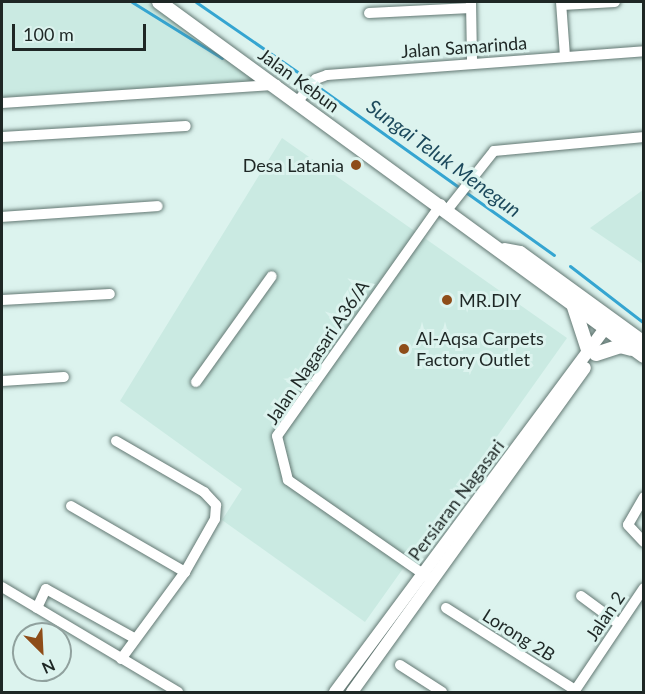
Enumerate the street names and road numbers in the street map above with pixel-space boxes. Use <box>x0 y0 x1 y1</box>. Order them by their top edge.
street label: Jalan Samarinda <box>400 32 528 62</box>
street label: Jalan Kebun <box>254 43 344 117</box>
street label: Jalan Nagasari A36/A <box>261 276 373 428</box>
street label: Persiaran Nagasari <box>404 435 508 565</box>
street label: Jalan 2 <box>581 587 629 645</box>
street label: Lorong 2B <box>479 604 559 666</box>

